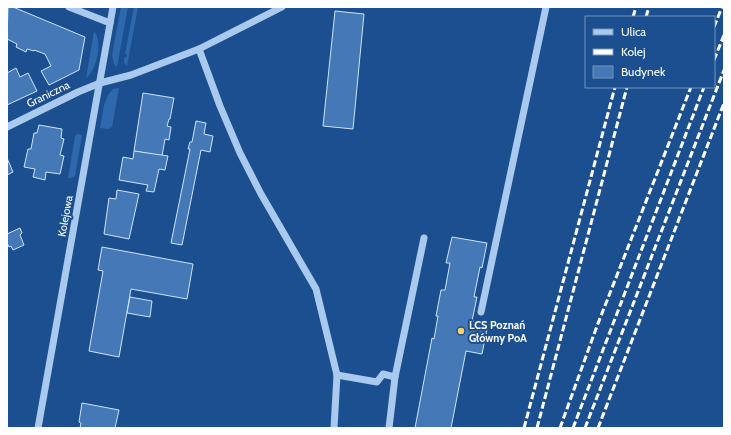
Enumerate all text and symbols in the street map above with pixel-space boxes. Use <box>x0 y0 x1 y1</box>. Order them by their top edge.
legend <box>585 16 715 88</box>
text: Ulica <box>621 24 646 39</box>
text: Kolej <box>621 44 645 59</box>
text: Budynek <box>621 64 666 79</box>
street label: Graniczna <box>24 77 72 110</box>
street label: Kolejowa <box>54 194 76 238</box>
place label: LCS Poznań Główny PoA <box>469 318 527 345</box>
marker: LCS Poznań Główny PoA <box>456 326 466 336</box>

